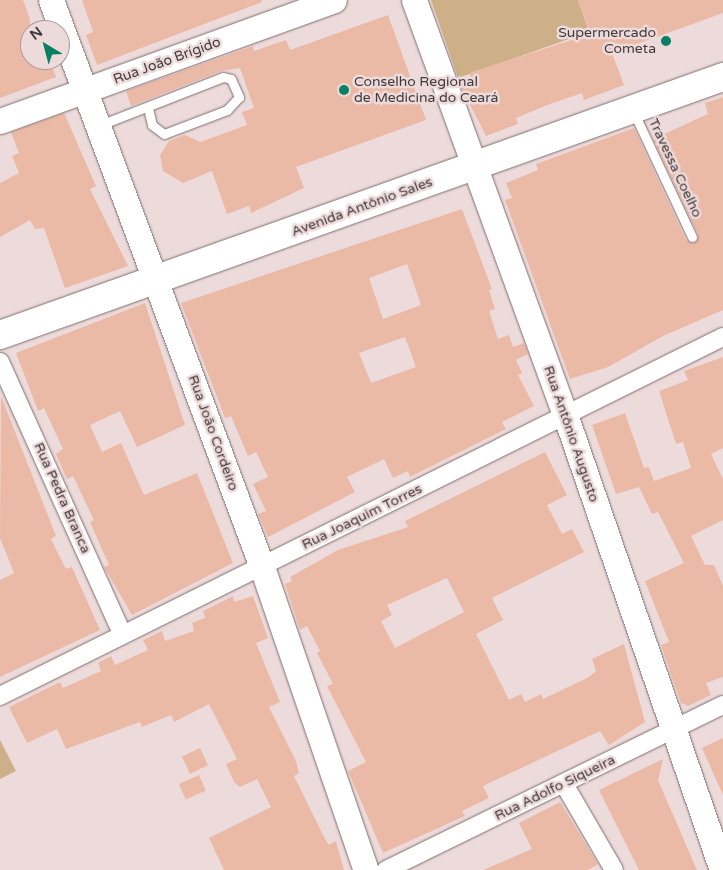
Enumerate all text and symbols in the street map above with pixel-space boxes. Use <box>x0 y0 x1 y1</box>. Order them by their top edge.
north arrow <box>20 20 70 70</box>
text: N <box>27 23 46 44</box>
place label: Supermercado Cometa <box>558 25 656 58</box>
street label: Rua João Brígido <box>111 34 223 88</box>
marker: Supermercado Cometa <box>660 35 672 47</box>
place label: Conselho Regional de Medicina do Ceará <box>354 74 498 106</box>
marker: Conselho Regional de Medicina do Ceará <box>338 84 350 96</box>
street label: Travessa Coelho <box>645 116 705 220</box>
street label: Avenida Antônio Sales <box>289 174 435 240</box>
street label: Rua Antônio Augusto <box>540 364 602 504</box>
street label: Rua João Cordeiro <box>184 373 242 493</box>
street label: Rua Pedra Branca <box>30 440 94 556</box>
street label: Rua Joaquim Torres <box>299 481 425 553</box>
street label: Rua Adolfo Siqueira <box>492 751 618 825</box>

